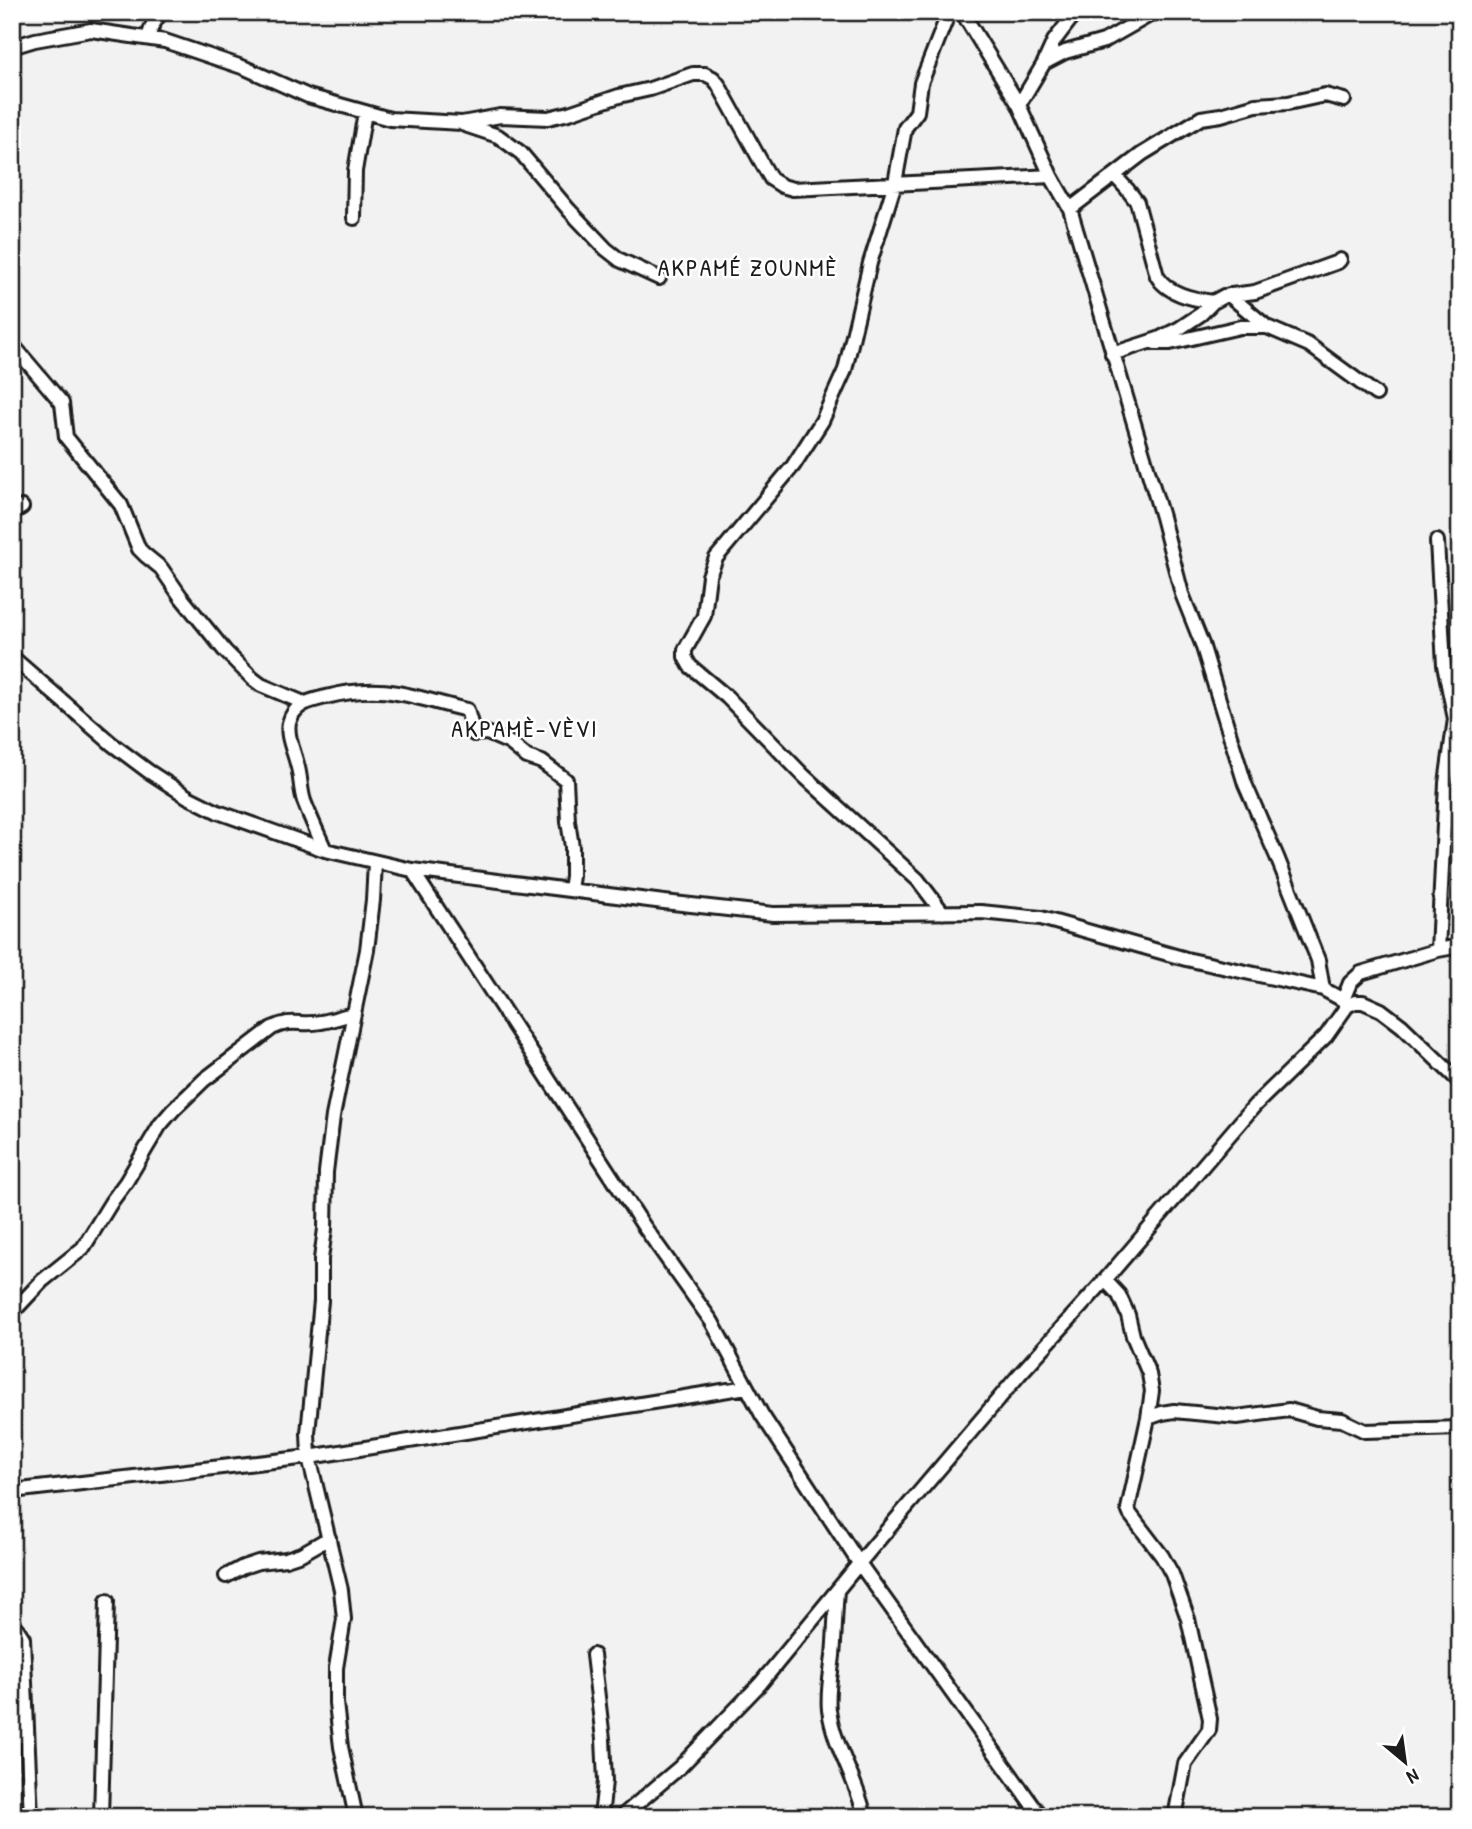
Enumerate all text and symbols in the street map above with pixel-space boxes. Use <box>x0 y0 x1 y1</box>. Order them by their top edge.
district label: AKPAMÉ ZOUNMÈ <box>658 251 838 283</box>
district label: AKPAMÈ-VÈVI <box>451 712 599 744</box>
north arrow <box>1370 1728 1440 1798</box>
text: N <box>1403 1763 1424 1791</box>

